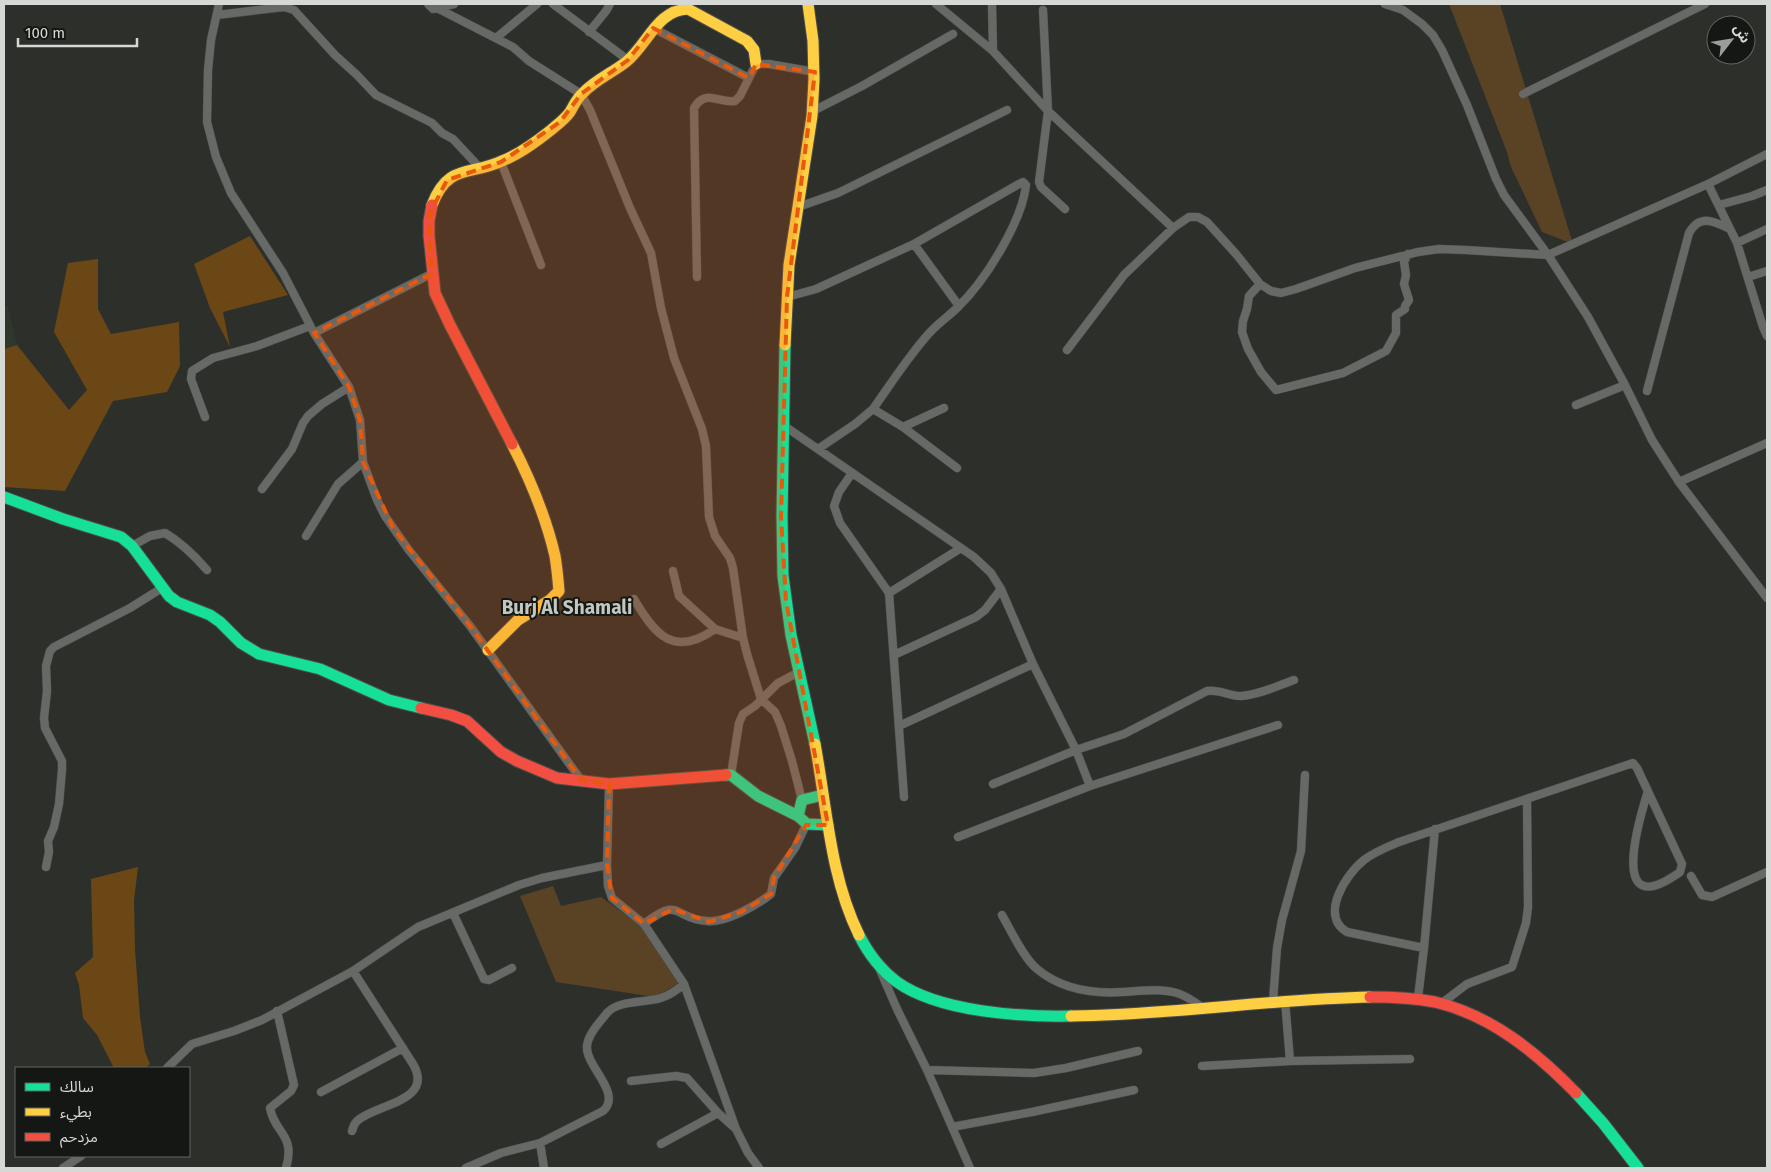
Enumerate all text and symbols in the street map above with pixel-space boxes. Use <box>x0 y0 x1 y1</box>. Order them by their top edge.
scale bar <box>18 15 136 47</box>
north arrow <box>1706 15 1756 65</box>
text: ش <box>1729 21 1754 46</box>
text: 100 m <box>25 24 65 42</box>
district label: Burj Al Shamali <box>502 596 632 619</box>
legend <box>15 1067 190 1157</box>
text: سالك <box>60 1078 94 1096</box>
text: بطيء <box>60 1103 92 1123</box>
text: مزدحم <box>60 1128 98 1148</box>

